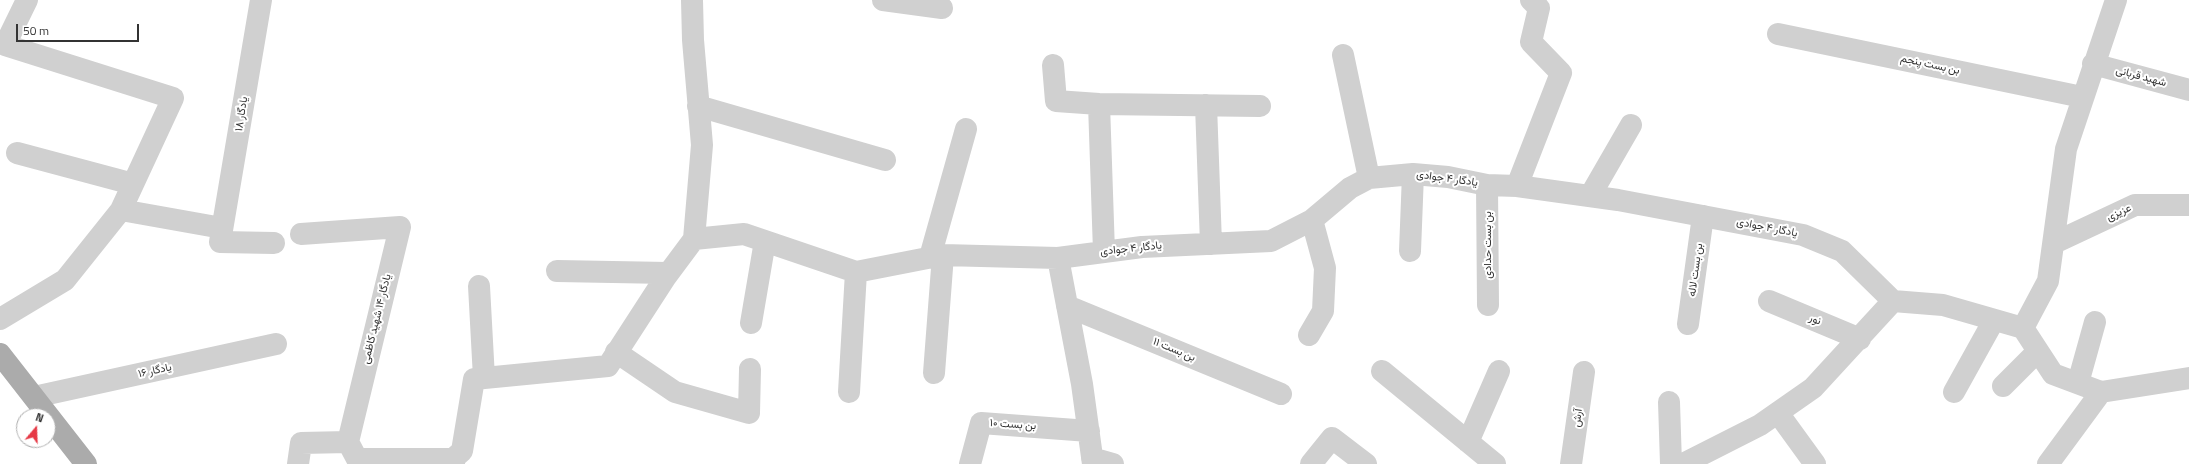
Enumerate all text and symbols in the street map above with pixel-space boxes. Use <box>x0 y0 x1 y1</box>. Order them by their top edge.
scale bar <box>18 16 141 42</box>
text: 50 m <box>23 21 49 40</box>
street label: بن بست پنجم <box>1899 52 1961 78</box>
street label: شهید قربانی <box>2114 64 2168 90</box>
street label: یادگار ۱۸ <box>233 96 251 132</box>
street label: یادگار ۴ جوادی <box>1415 168 1479 190</box>
street label: عزیزی <box>2105 202 2133 224</box>
street label: بن بست حدادی <box>1481 211 1495 279</box>
street label: یادگار ۴ جوادی <box>1735 216 1799 240</box>
street label: یادگار ۴ جوادی <box>1100 239 1162 259</box>
street label: بن بست لاله <box>1686 242 1706 298</box>
street label: یادگار ۱۴ شهید کاظمی <box>359 273 395 365</box>
street label: نور <box>1807 312 1823 328</box>
street label: بن بست ۱۱ <box>1151 335 1197 365</box>
street label: یادگار ۱۶ <box>137 361 173 381</box>
north arrow <box>16 408 56 448</box>
street label: آرش <box>1570 408 1586 428</box>
text: N <box>33 409 46 426</box>
street label: بن بست ۱۰ <box>989 417 1037 433</box>

